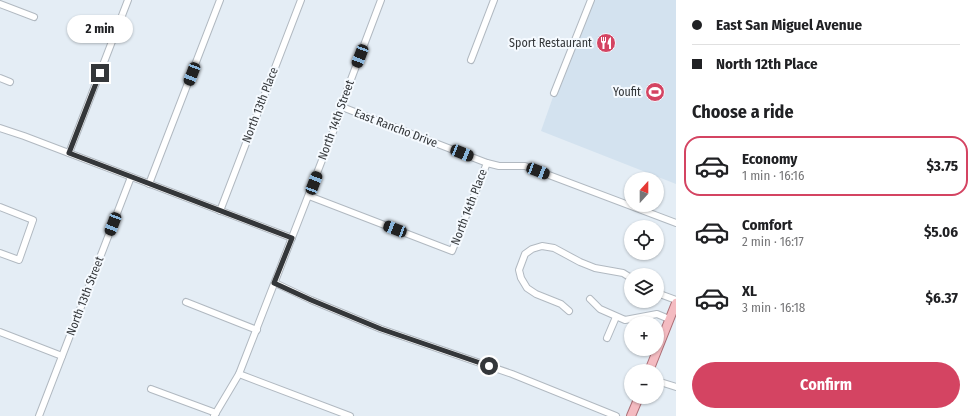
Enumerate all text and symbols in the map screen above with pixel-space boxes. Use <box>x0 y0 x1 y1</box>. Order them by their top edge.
callout: 2 min <box>67 15 133 43</box>
text: East San Miguel Avenue <box>716 16 862 34</box>
text: 2 min <box>86 21 114 36</box>
restaurant icon: Sport Restaurant <box>595 32 617 54</box>
place label: Sport Restaurant <box>509 36 592 50</box>
car <box>350 43 370 69</box>
text: North 12th Place <box>716 55 818 73</box>
car <box>182 61 202 87</box>
route end <box>91 64 109 82</box>
street label: North 13th Place <box>239 65 281 145</box>
street label: North 14th Street <box>315 78 357 162</box>
sports icon: Youfit <box>644 81 666 103</box>
place label: Youfit <box>613 85 641 99</box>
text: Choose a ride <box>692 101 794 123</box>
street label: East Rancho Drive <box>353 106 440 150</box>
car <box>449 143 475 163</box>
icon: car <box>694 148 730 184</box>
text: Economy <box>742 150 797 168</box>
text: $3.75 <box>926 157 958 175</box>
car <box>525 161 551 181</box>
street label: North 14th Place <box>448 167 490 247</box>
text: 1 min · 16:16 <box>742 168 804 183</box>
car <box>304 170 324 196</box>
north arrow <box>624 172 664 212</box>
map controls <box>624 172 664 404</box>
car <box>103 211 123 237</box>
icon: car <box>694 214 730 250</box>
text: Comfort <box>742 216 793 234</box>
car <box>382 219 408 239</box>
button: locate <box>624 220 664 260</box>
text: $5.06 <box>924 223 958 241</box>
text: 2 min · 16:17 <box>742 234 804 249</box>
street label: North 13th Street <box>63 254 107 338</box>
button: layers <box>624 268 664 308</box>
icon: car <box>694 280 730 316</box>
text: XL <box>742 282 757 300</box>
text: $6.37 <box>926 289 958 307</box>
text: 3 min · 16:18 <box>742 300 805 315</box>
button: + <box>624 316 664 356</box>
route start <box>480 357 498 375</box>
button: Confirm <box>692 362 960 408</box>
button: − <box>624 364 664 404</box>

